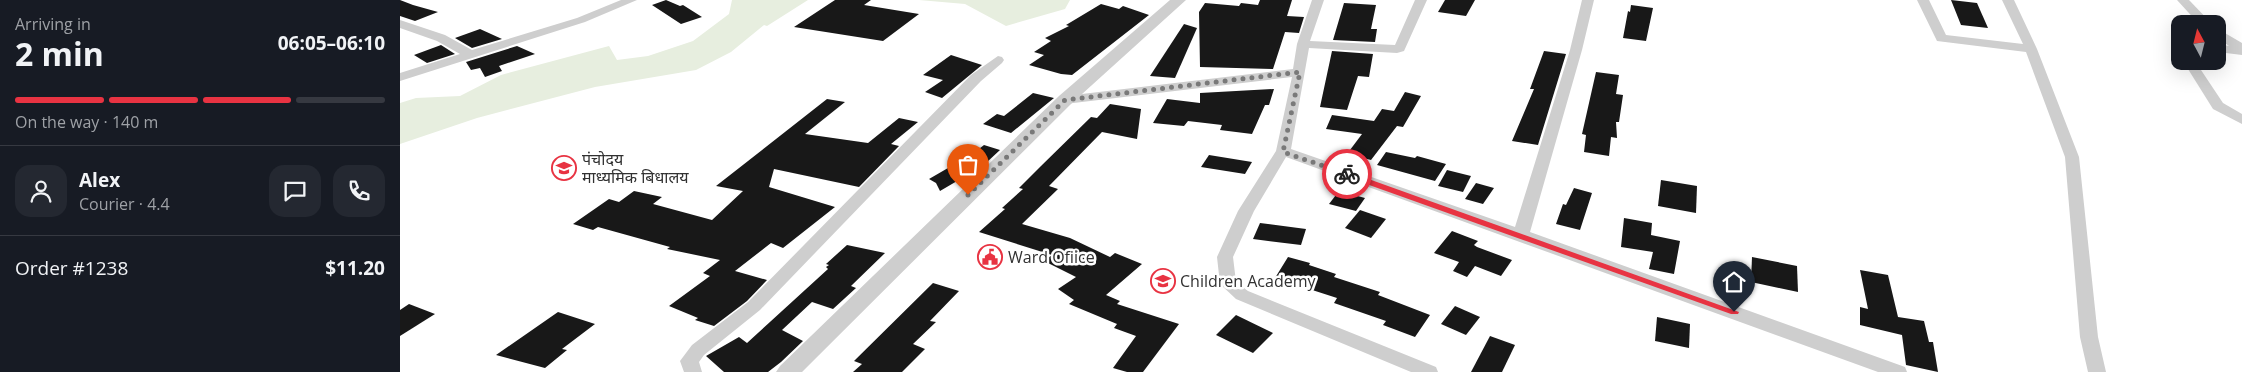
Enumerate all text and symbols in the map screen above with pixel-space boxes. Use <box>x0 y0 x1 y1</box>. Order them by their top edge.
text: Arriving in <box>15 13 91 35</box>
north arrow <box>2171 15 2226 70</box>
map controls <box>2171 15 2226 70</box>
text: 06:05–06:10 <box>278 30 385 56</box>
text: 2 min <box>15 32 104 75</box>
text: On the way · 140 m <box>15 111 158 133</box>
pin <box>947 144 989 195</box>
place label: पंचोदय माध्यमिक बिधालय <box>582 148 689 188</box>
courier <box>1322 149 1372 199</box>
icon: bag <box>954 151 982 179</box>
school or university icon: पंचोदय माध्यमिक बिधालय <box>551 155 577 181</box>
icon: bike <box>1333 160 1361 188</box>
button: person <box>15 165 67 217</box>
button: chat <box>269 165 321 217</box>
button: phone <box>333 165 385 217</box>
text: Alex <box>79 167 120 193</box>
text: Courier · 4.4 <box>79 193 170 215</box>
public building icon: Ward Ofiice <box>977 244 1003 270</box>
place label: Ward Ofiice <box>1008 246 1095 268</box>
text: Order #1238 <box>15 255 128 281</box>
text: $11.20 <box>325 255 385 281</box>
pin <box>1713 261 1755 312</box>
school or university icon: Children Academy <box>1150 268 1176 294</box>
icon: home <box>1720 268 1748 296</box>
place label: Children Academy <box>1180 270 1317 292</box>

